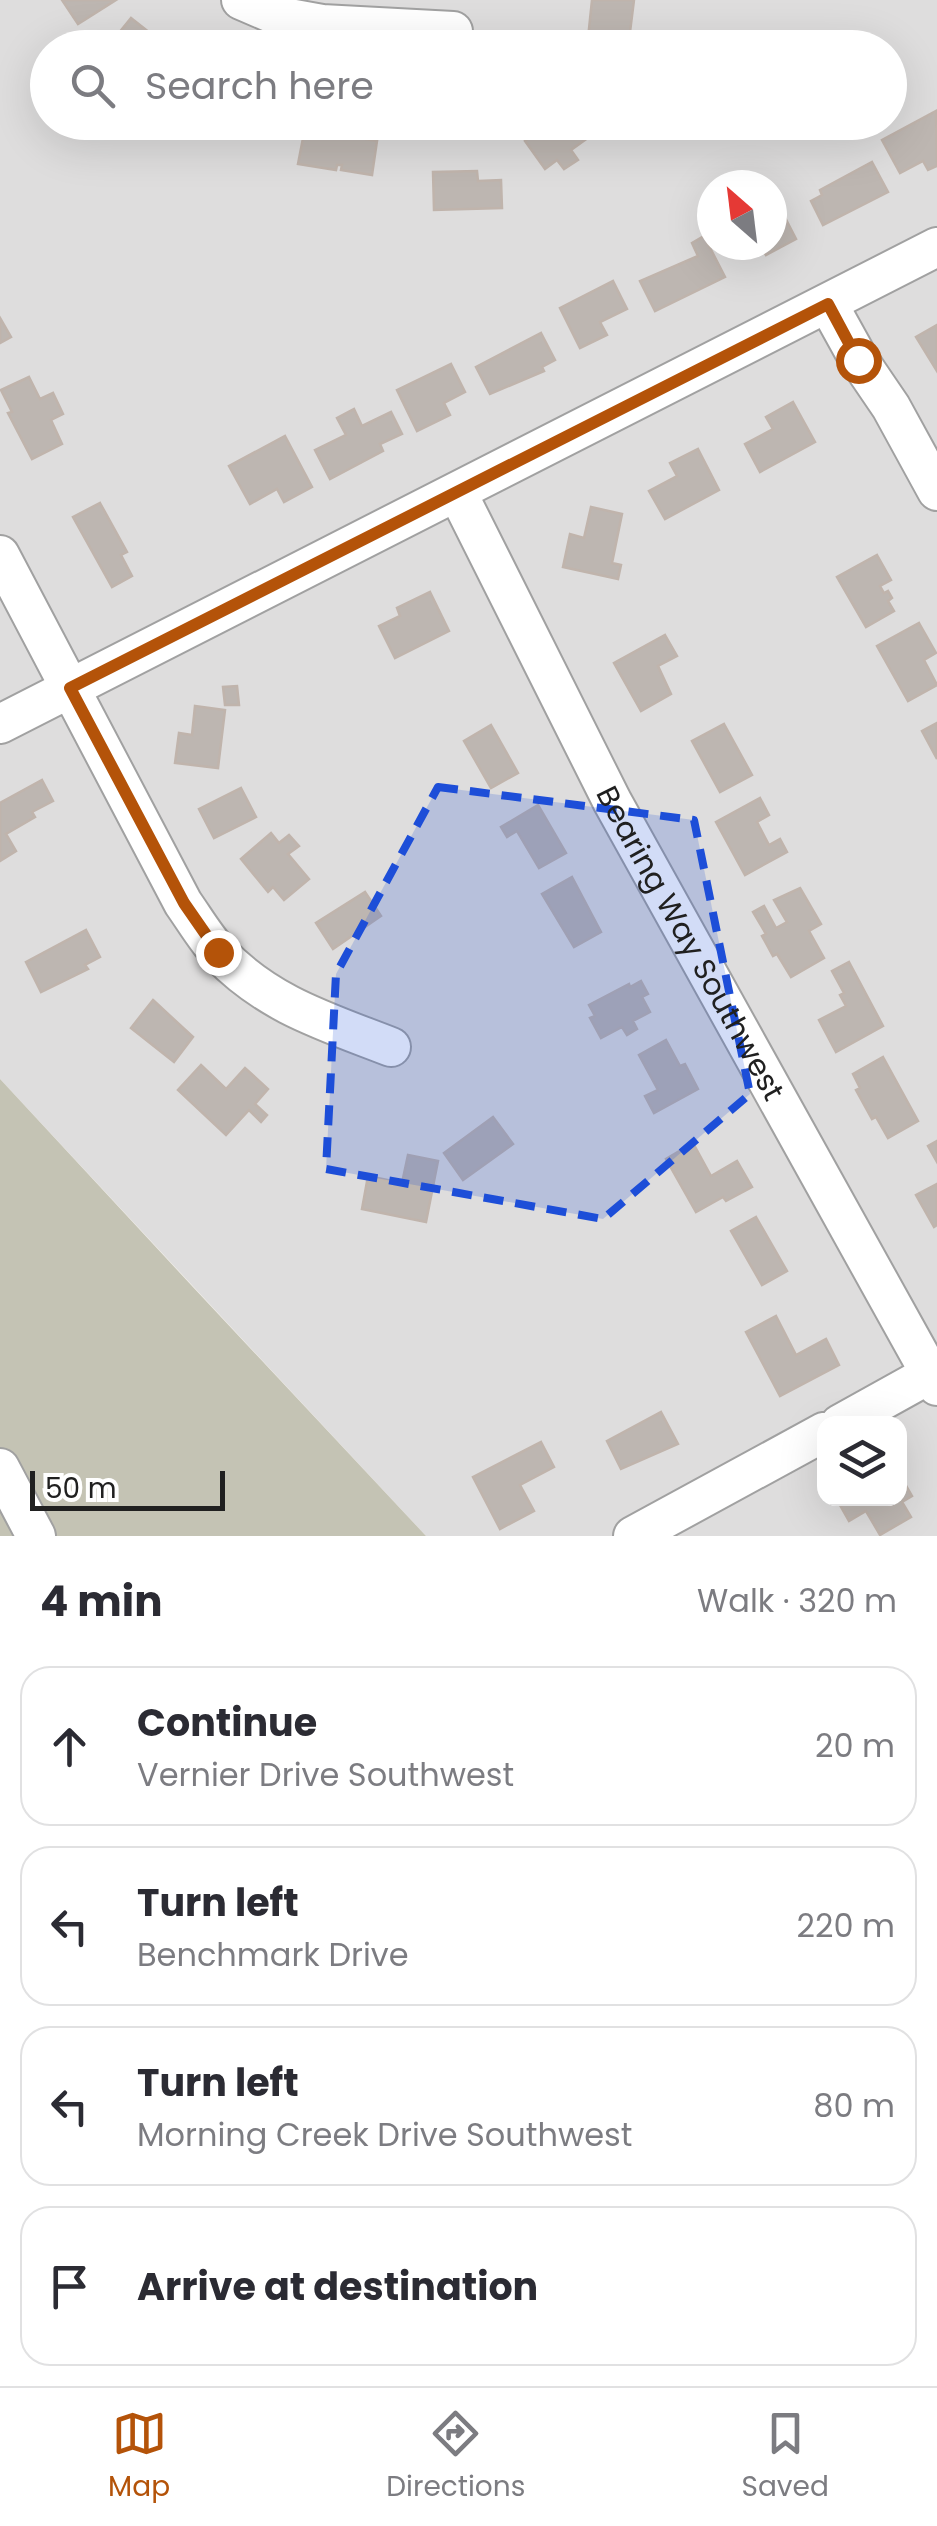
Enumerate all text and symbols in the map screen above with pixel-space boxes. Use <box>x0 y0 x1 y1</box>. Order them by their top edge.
search box <box>30 30 907 140</box>
icon: search <box>65 58 120 113</box>
text: Search here <box>145 59 374 112</box>
north arrow <box>697 170 787 260</box>
route start <box>836 338 882 384</box>
street label: Bearing Way Southwest <box>586 778 796 1108</box>
route end <box>196 930 242 976</box>
map controls <box>817 1416 907 1506</box>
button: layers <box>817 1416 907 1506</box>
scale bar <box>30 1466 225 1510</box>
text: 50 m <box>45 1469 116 1508</box>
text: 4 min <box>40 1572 163 1631</box>
text: Walk · 320 m <box>697 1578 897 1623</box>
text: Continue <box>137 1696 317 1749</box>
icon: ahead <box>42 1719 97 1774</box>
text: 20 m <box>815 1723 895 1768</box>
text: Vernier Drive Southwest <box>137 1752 514 1797</box>
text: Turn left <box>137 1876 299 1929</box>
icon: left <box>42 1899 97 1954</box>
text: 220 m <box>797 1903 895 1948</box>
text: Benchmark Drive <box>137 1932 409 1977</box>
text: Turn left <box>137 2056 299 2109</box>
icon: left <box>42 2079 97 2134</box>
text: 80 m <box>813 2083 895 2128</box>
text: Morning Creek Drive Southwest <box>137 2112 632 2157</box>
icon: arrive <box>42 2259 97 2314</box>
text: Arrive at destination <box>137 2260 538 2313</box>
tab: Map <box>108 2406 170 2508</box>
tab: Directions <box>386 2406 525 2508</box>
tab: Saved <box>742 2406 829 2508</box>

